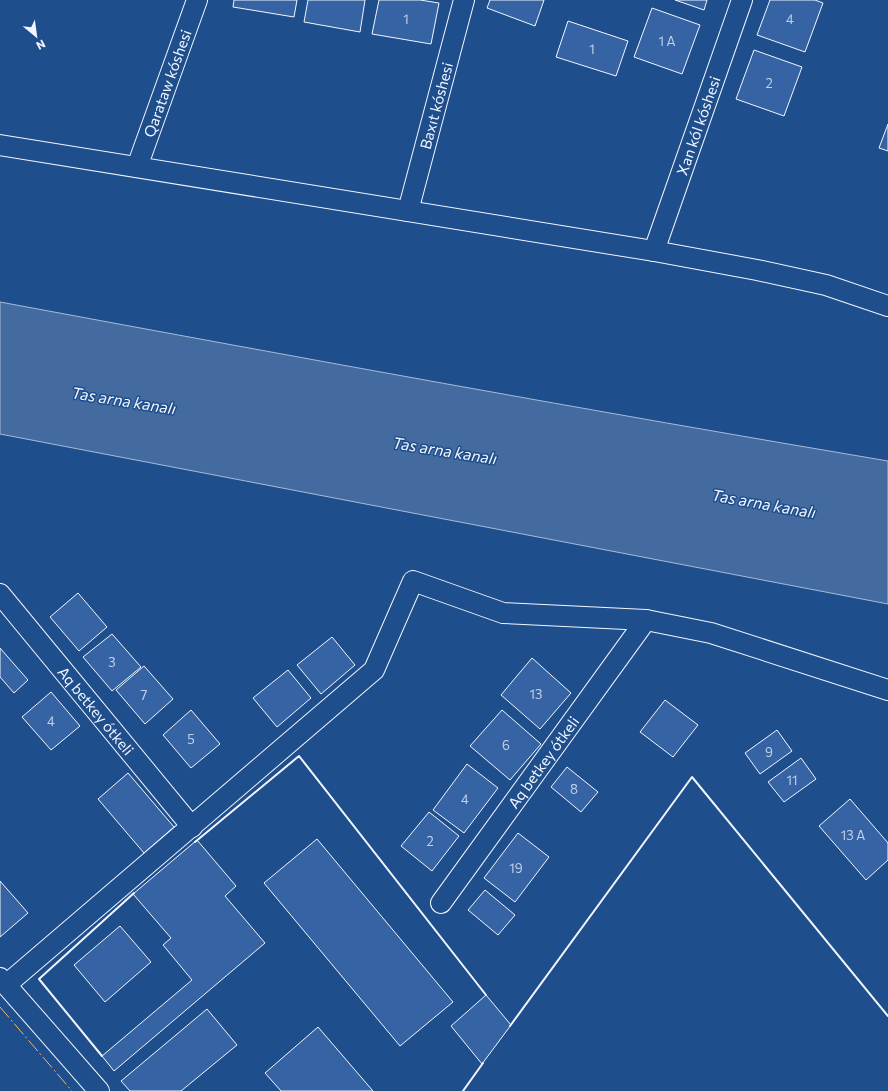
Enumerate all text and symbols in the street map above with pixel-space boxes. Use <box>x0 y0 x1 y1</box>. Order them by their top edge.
house number: 1 <box>403 11 409 27</box>
house number: 4 <box>786 11 794 27</box>
north arrow <box>16 16 56 56</box>
street label: Qarataw kóshesi <box>139 27 195 140</box>
house number: 1 А <box>658 33 676 49</box>
text: N <box>34 37 48 53</box>
house number: 1 <box>589 41 595 57</box>
street label: Baxıt kóshesi <box>416 60 456 151</box>
street label: Xan kól kóshesi <box>672 74 724 177</box>
house number: 2 <box>765 75 773 91</box>
water label: Tas arna kanalı <box>70 382 178 418</box>
water label: Tas arna kanalı <box>391 432 499 468</box>
water label: Tas arna kanalı <box>710 484 818 522</box>
house number: 3 <box>108 654 116 670</box>
street label: Aq betkey ótkeli <box>54 663 138 758</box>
house number: 13 <box>530 686 542 702</box>
house number: 7 <box>141 687 148 703</box>
house number: 4 <box>47 713 55 729</box>
street label: Aq betkey ótkeli <box>504 713 582 812</box>
house number: 5 <box>187 731 195 747</box>
house number: 6 <box>502 737 510 753</box>
house number: 9 <box>765 744 773 760</box>
house number: 11 <box>786 772 798 788</box>
house number: 8 <box>570 781 578 797</box>
house number: 4 <box>461 791 469 807</box>
house number: 13 А <box>841 827 865 843</box>
house number: 2 <box>426 833 434 849</box>
house number: 19 <box>509 860 523 876</box>

